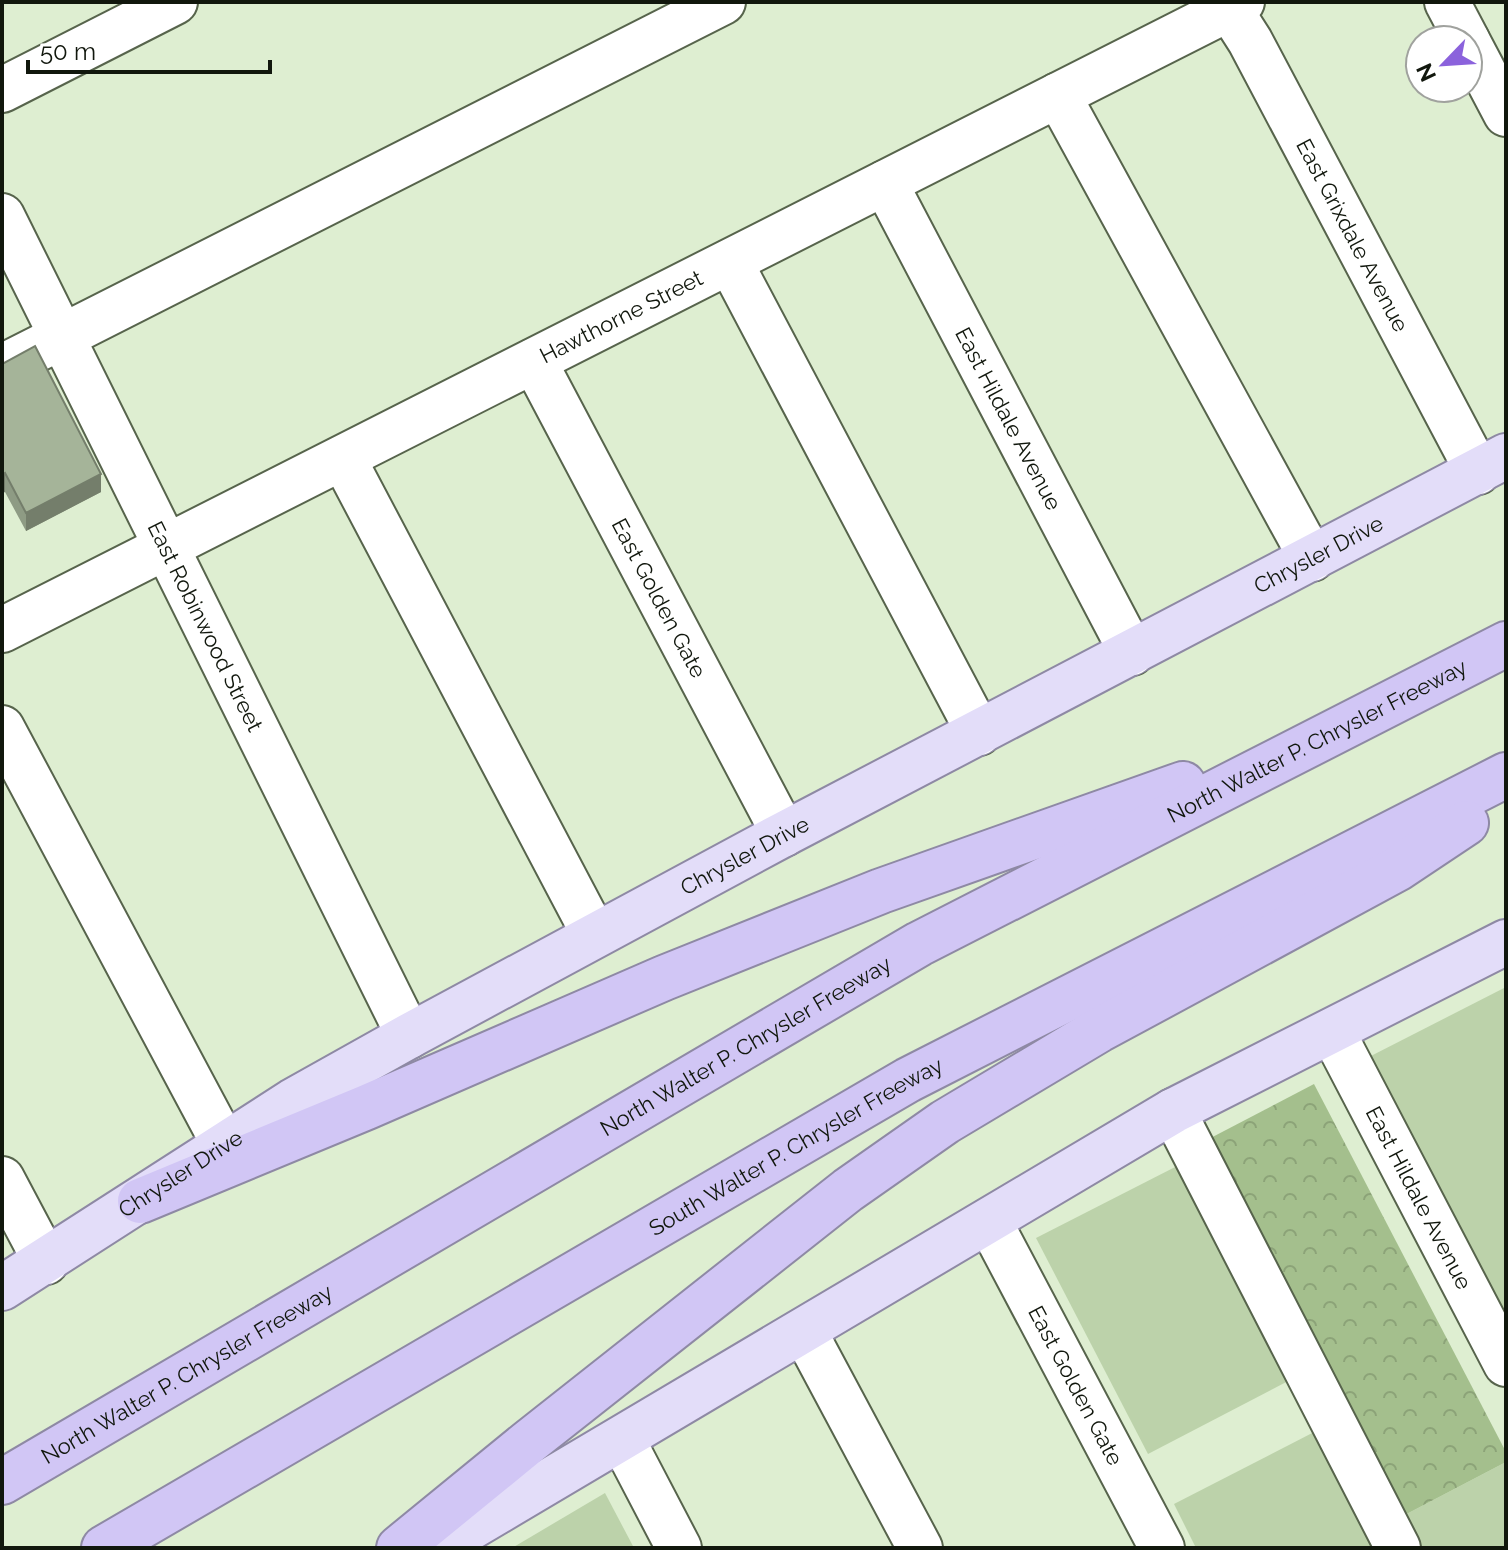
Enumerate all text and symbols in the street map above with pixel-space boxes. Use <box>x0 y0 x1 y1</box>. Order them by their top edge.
scale bar <box>28 24 270 74</box>
north arrow <box>1404 24 1484 104</box>
text: 50 m <box>40 37 96 66</box>
text: N <box>1411 59 1441 86</box>
street label: East Grixdale Avenue <box>1291 134 1414 336</box>
street label: Hawthorne Street <box>535 264 707 369</box>
street label: East Hildale Avenue <box>950 323 1067 514</box>
street label: Chrysler Drive <box>1249 510 1387 599</box>
street label: East Golden Gate <box>606 514 712 682</box>
street label: East Robinwood Street <box>143 517 269 736</box>
street label: North Walter P. Chrysler Freeway <box>1163 653 1471 828</box>
street label: Chrysler Drive <box>676 810 813 900</box>
street label: North Walter P. Chrysler Freeway <box>595 950 896 1141</box>
street label: South Walter P. Chrysler Freeway <box>644 1052 947 1241</box>
street label: East Hildale Avenue <box>1361 1102 1478 1294</box>
street label: Chrysler Drive <box>113 1124 247 1223</box>
street label: North Walter P. Chrysler Freeway <box>36 1278 337 1469</box>
street label: East Golden Gate <box>1023 1301 1129 1470</box>

